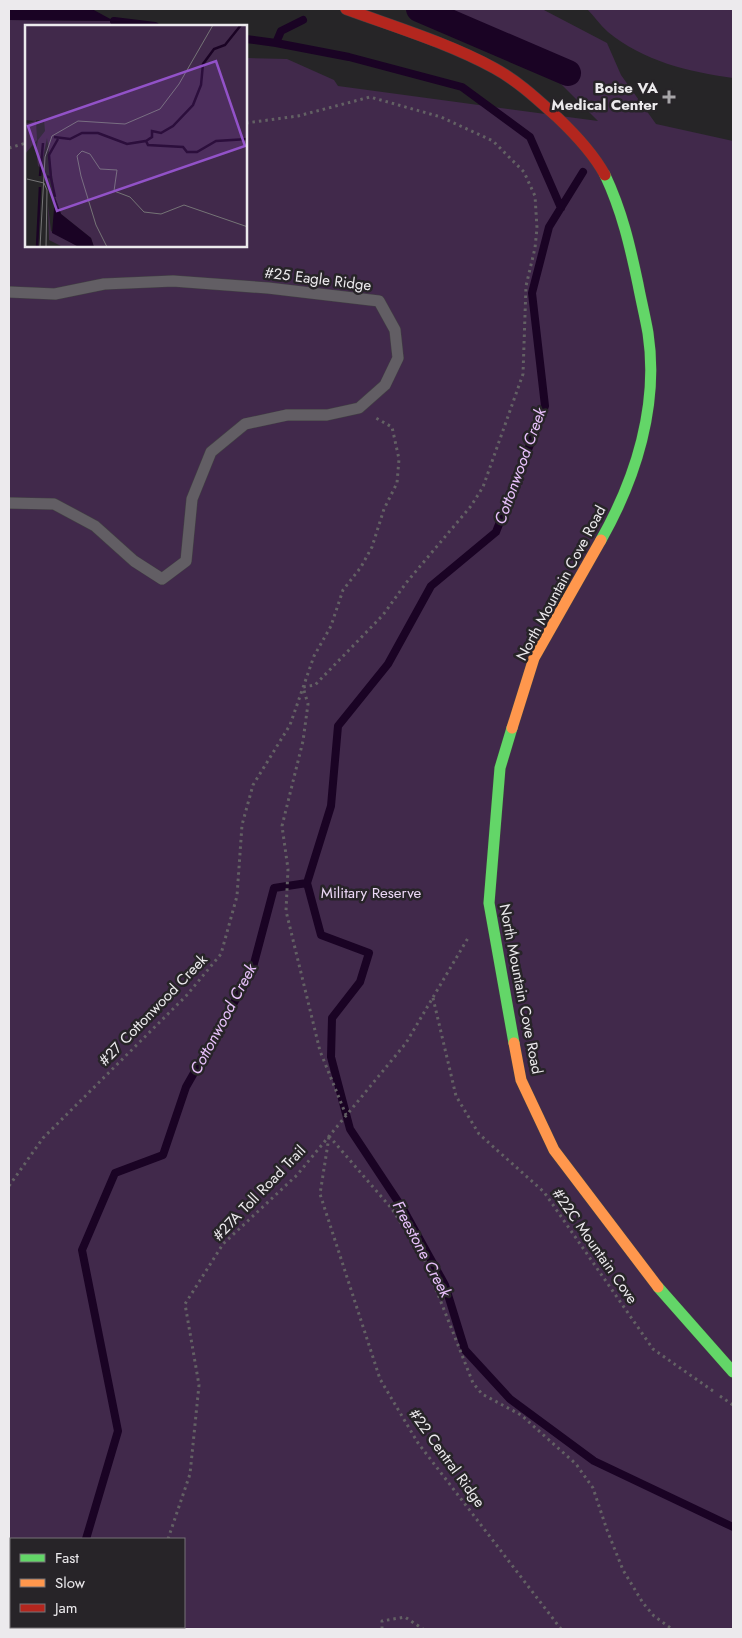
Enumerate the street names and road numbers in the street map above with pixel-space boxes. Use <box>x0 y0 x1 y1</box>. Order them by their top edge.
street label: #25 Eagle Ridge <box>263 262 373 296</box>
street label: North Mountain Cove Road <box>511 501 611 665</box>
street label: North Mountain Cove Road <box>494 902 548 1076</box>
street label: #27 Cottonwood Creek <box>94 949 213 1071</box>
street label: #27A Toll Road Trail <box>207 1140 311 1246</box>
street label: #22C Mountain Cove <box>547 1184 643 1308</box>
street label: #22 Central Ridge <box>404 1404 491 1512</box>

